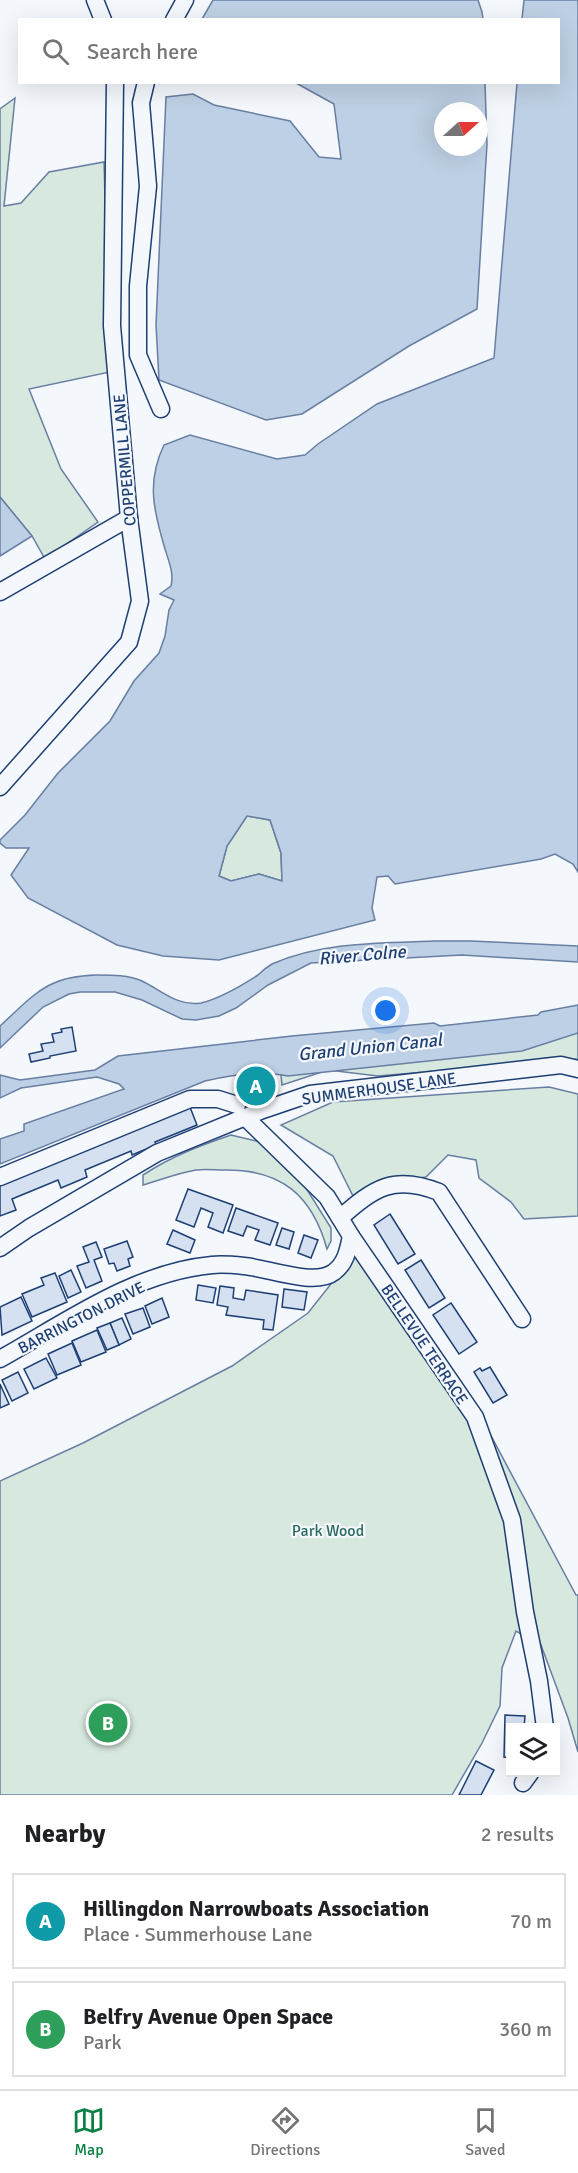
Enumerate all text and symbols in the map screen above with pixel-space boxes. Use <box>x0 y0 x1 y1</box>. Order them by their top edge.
search box <box>18 18 560 84</box>
icon: search <box>39 35 72 68</box>
text: Search here <box>87 38 198 65</box>
north arrow <box>434 102 488 156</box>
street label: COPPERMILL LANE <box>109 393 141 527</box>
water label: River Colne <box>318 940 407 970</box>
your location <box>371 996 400 1025</box>
water label: Grand Union Canal <box>297 1028 445 1065</box>
pin: A <box>236 1064 276 1108</box>
street label: SUMMERHOUSE LANE <box>301 1068 457 1110</box>
street label: BARRINGTON DRIVE <box>15 1277 148 1359</box>
street label: BELLEVUE TERRACE <box>376 1280 472 1409</box>
park label: Park Wood <box>292 1521 364 1541</box>
pin: B <box>88 1700 128 1746</box>
map controls <box>506 1723 560 1777</box>
button: layers <box>506 1723 560 1777</box>
text: Nearby <box>24 1818 105 1850</box>
text: 2 results <box>481 1822 554 1847</box>
text: Hillingdon Narrowboats Association <box>83 1895 429 1922</box>
text: A <box>39 1909 52 1934</box>
text: 70 m <box>510 1909 552 1934</box>
text: Place · Summerhouse Lane <box>83 1922 313 1947</box>
text: Belfry Avenue Open Space <box>83 2003 333 2030</box>
text: B <box>39 2017 52 2042</box>
text: 360 m <box>499 2017 552 2042</box>
text: Park <box>83 2030 121 2055</box>
tab: Map <box>72 2104 105 2160</box>
tab: Directions <box>250 2104 320 2160</box>
tab: Saved <box>465 2104 506 2160</box>

